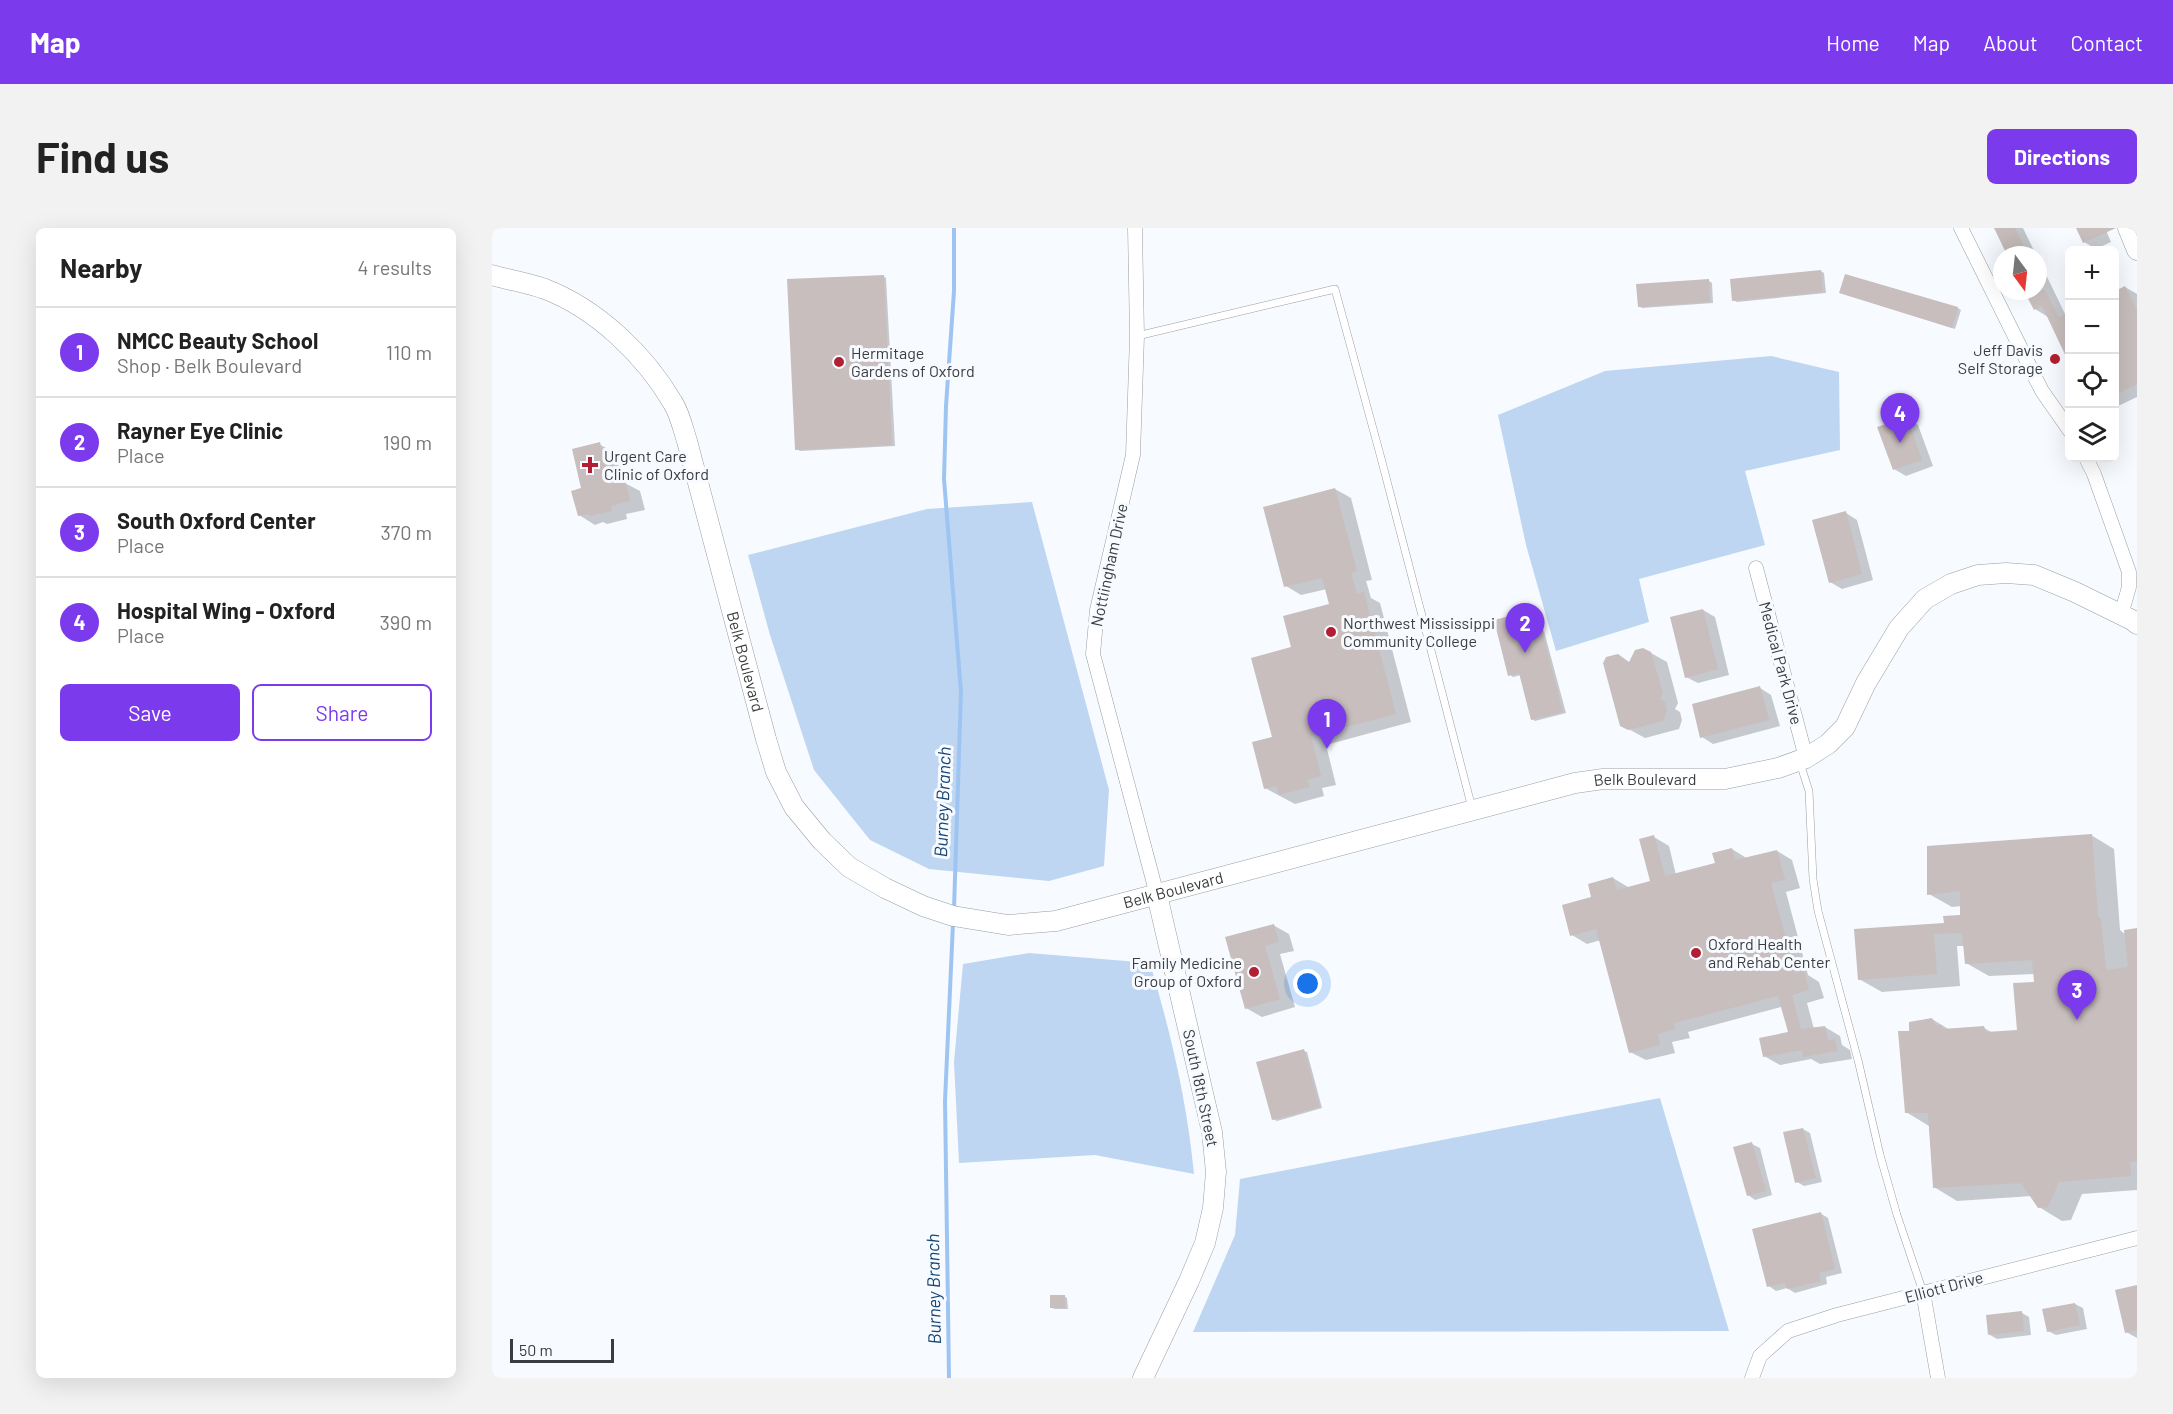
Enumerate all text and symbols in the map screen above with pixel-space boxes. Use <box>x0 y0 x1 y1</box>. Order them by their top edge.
text: Map <box>30 25 81 59</box>
text: Home <box>1826 30 1880 55</box>
text: Map <box>1913 30 1950 55</box>
text: About <box>1983 30 2038 55</box>
text: Contact <box>2071 30 2143 55</box>
button: Directions <box>1987 129 2137 184</box>
text: Find us <box>36 131 169 181</box>
north arrow <box>1993 246 2047 300</box>
map controls <box>2065 246 2119 462</box>
button: + <box>2065 246 2119 300</box>
text: Nearby <box>60 252 142 283</box>
text: 4 results <box>357 255 432 279</box>
button: − <box>2065 300 2119 354</box>
text: NMCC Beauty School <box>117 327 318 353</box>
text: 1 <box>76 340 83 364</box>
text: 110 m <box>386 340 432 364</box>
place label: Jeff Davis Self Storage <box>1958 340 2043 377</box>
place label: Hermitage Gardens of Oxford <box>851 343 975 380</box>
marker: Jeff Davis Self Storage <box>2048 352 2062 366</box>
text: Shop · Belk Boulevard <box>117 353 302 377</box>
button: locate <box>2065 354 2119 408</box>
marker: Hermitage Gardens of Oxford <box>832 355 846 369</box>
pin: 4 <box>1880 394 1920 443</box>
button: layers <box>2065 408 2119 462</box>
text: Rayner Eye Clinic <box>117 417 283 443</box>
text: 2 <box>74 430 85 454</box>
text: 190 m <box>383 430 432 454</box>
text: Place <box>117 443 165 467</box>
place label: Urgent Care Clinic of Oxford <box>604 446 709 483</box>
marker: Urgent Care Clinic of Oxford <box>581 456 599 474</box>
street label: Nottiingham Drive <box>1086 502 1131 628</box>
text: South Oxford Center <box>117 507 316 533</box>
text: 3 <box>74 520 85 544</box>
text: 370 m <box>380 520 432 544</box>
text: Place <box>117 533 165 557</box>
text: Hospital Wing - Oxford <box>117 597 335 623</box>
street label: Medical Park Drive <box>1756 599 1807 726</box>
pin: 2 <box>1506 604 1544 653</box>
street label: Belk Boulevard <box>724 609 768 714</box>
text: 4 <box>73 610 86 634</box>
text: 390 m <box>379 610 432 634</box>
place label: Northwest Mississippi Community College <box>1343 613 1495 650</box>
text: Place <box>117 623 165 647</box>
marker: Northwest Mississippi Community College <box>1324 625 1338 639</box>
button: Save <box>60 684 240 741</box>
button: Share <box>252 684 432 741</box>
pin: 1 <box>1308 700 1346 749</box>
water label: Burney Branch <box>929 746 955 858</box>
street label: Belk Boulevard <box>1592 769 1696 789</box>
street label: Belk Boulevard <box>1121 867 1225 912</box>
place label: Oxford Health and Rehab Center <box>1708 934 1831 971</box>
marker: Oxford Health and Rehab Center <box>1689 946 1703 960</box>
place label: Family Medicine Group of Oxford <box>1131 953 1242 990</box>
marker: Family Medicine Group of Oxford <box>1247 965 1261 979</box>
your location <box>1293 969 1322 998</box>
pin: 3 <box>2058 970 2096 1020</box>
street label: South 18th Street <box>1180 1027 1223 1148</box>
water label: Burney Branch <box>921 1233 945 1345</box>
street label: Elliott Drive <box>1903 1267 1985 1306</box>
scale bar <box>510 1336 614 1364</box>
text: 50 m <box>519 1340 553 1359</box>

